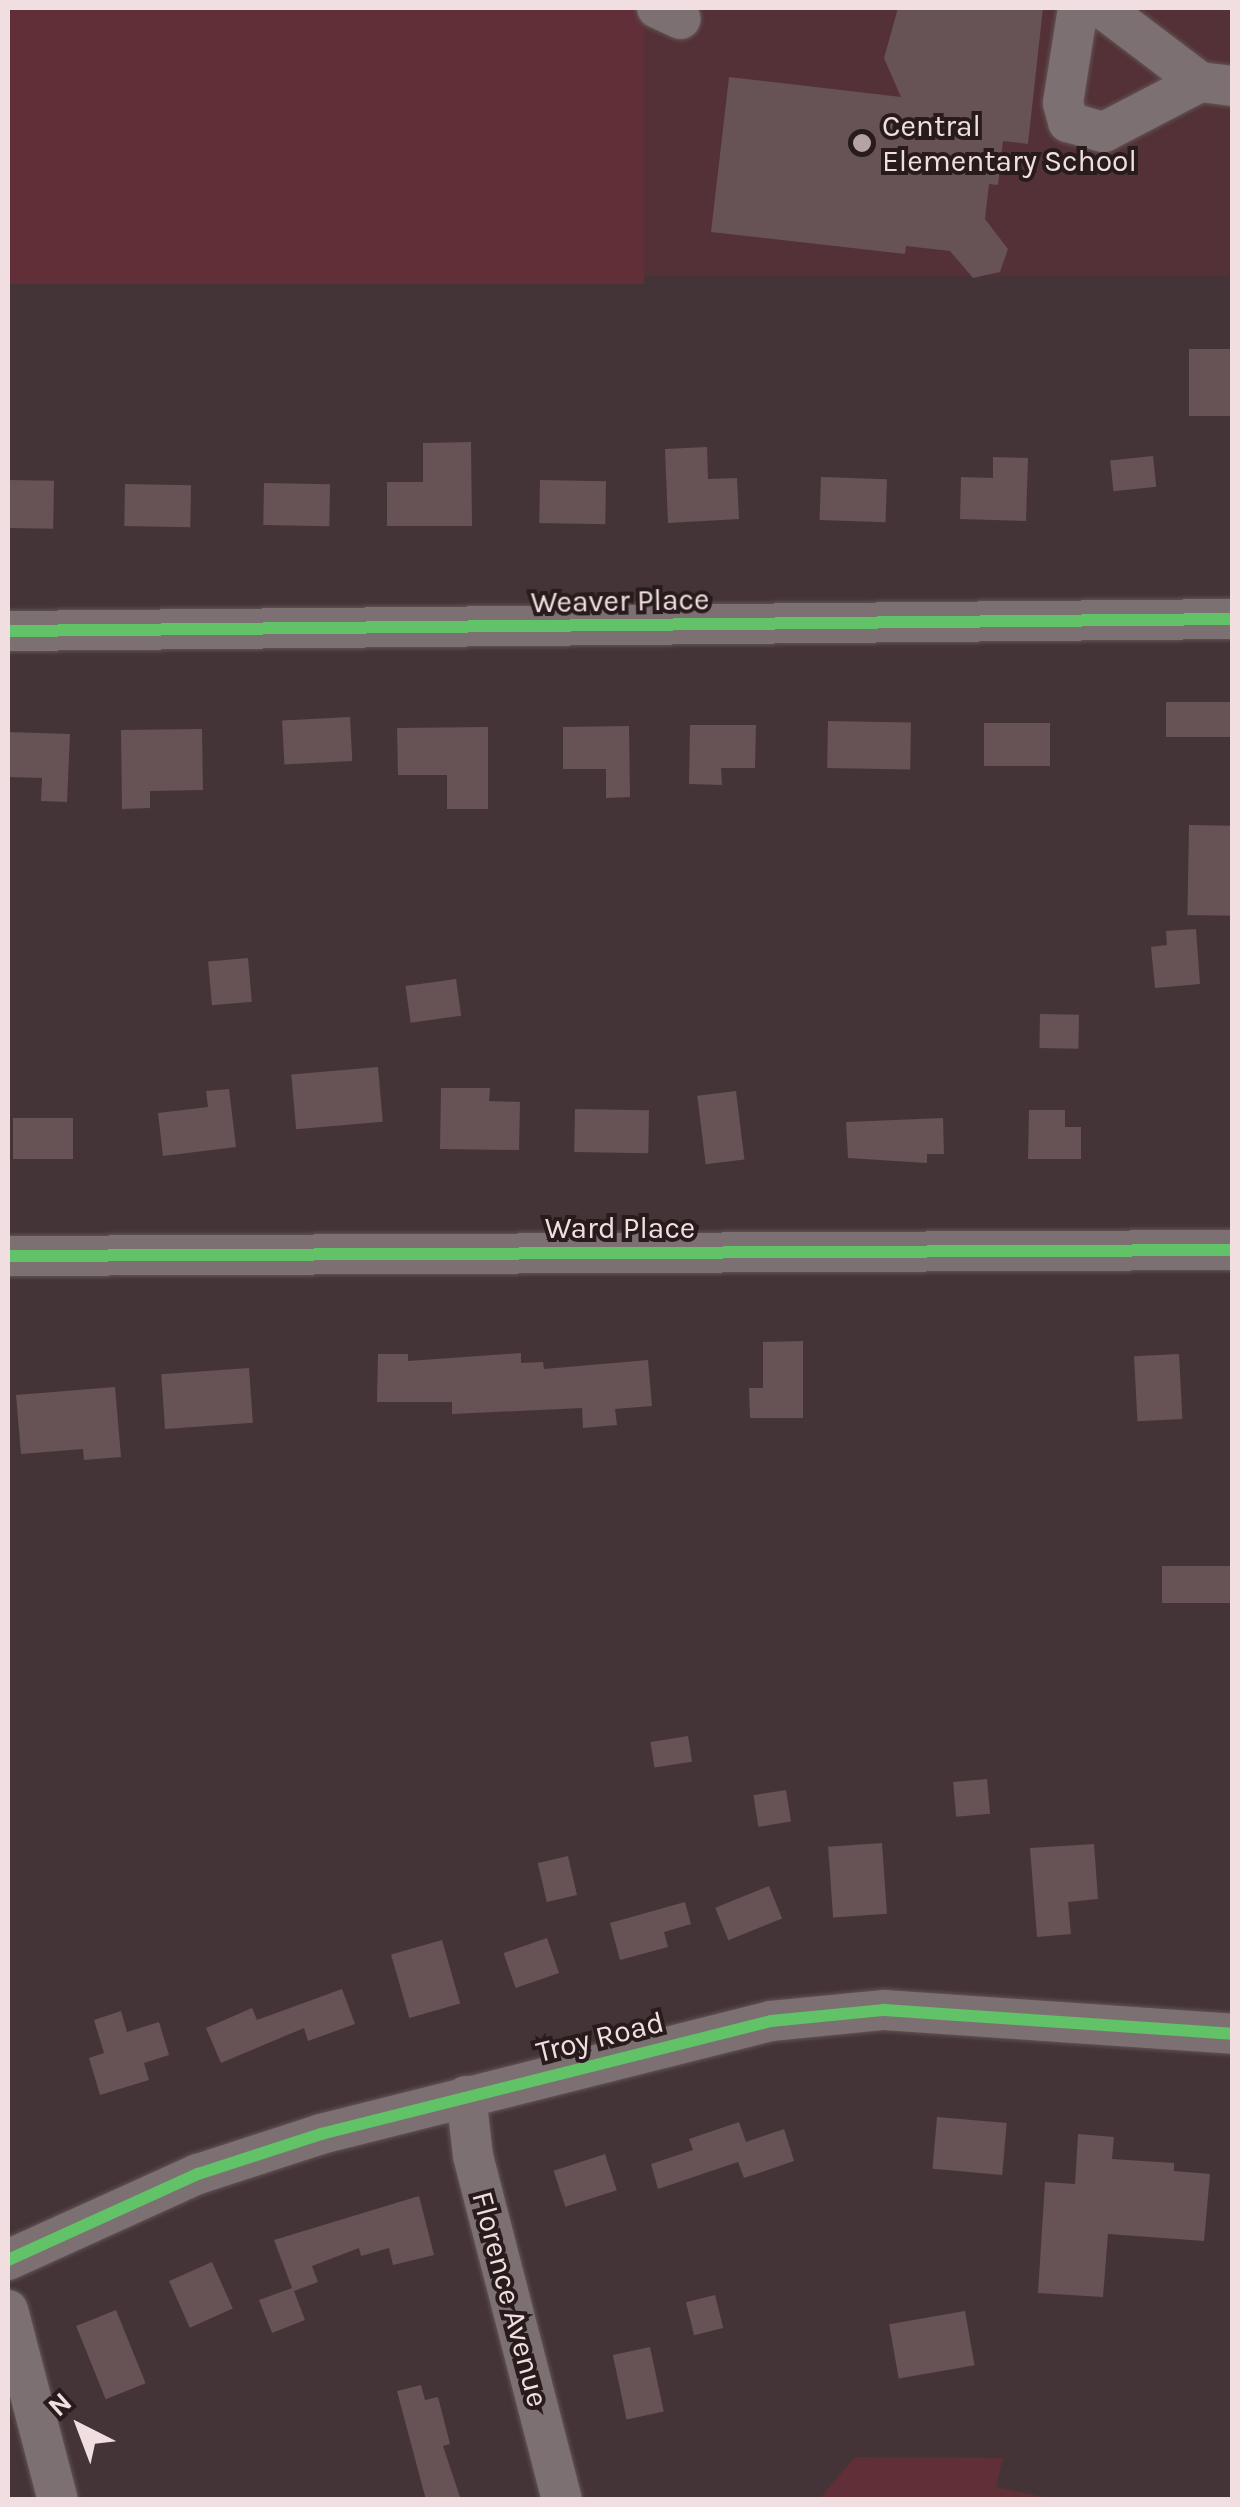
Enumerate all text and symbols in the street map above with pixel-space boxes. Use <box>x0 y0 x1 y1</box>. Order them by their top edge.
place label: Central Elementary School <box>882 108 1137 178</box>
marker: Central Elementary School <box>851 132 873 154</box>
street label: Weaver Place <box>530 581 710 621</box>
street label: Ward Place <box>545 1210 695 1246</box>
street label: Troy Road <box>532 2004 668 2070</box>
street label: Florence Avenue <box>464 2187 556 2411</box>
north arrow <box>30 2377 130 2477</box>
text: N <box>41 2385 78 2423</box>

